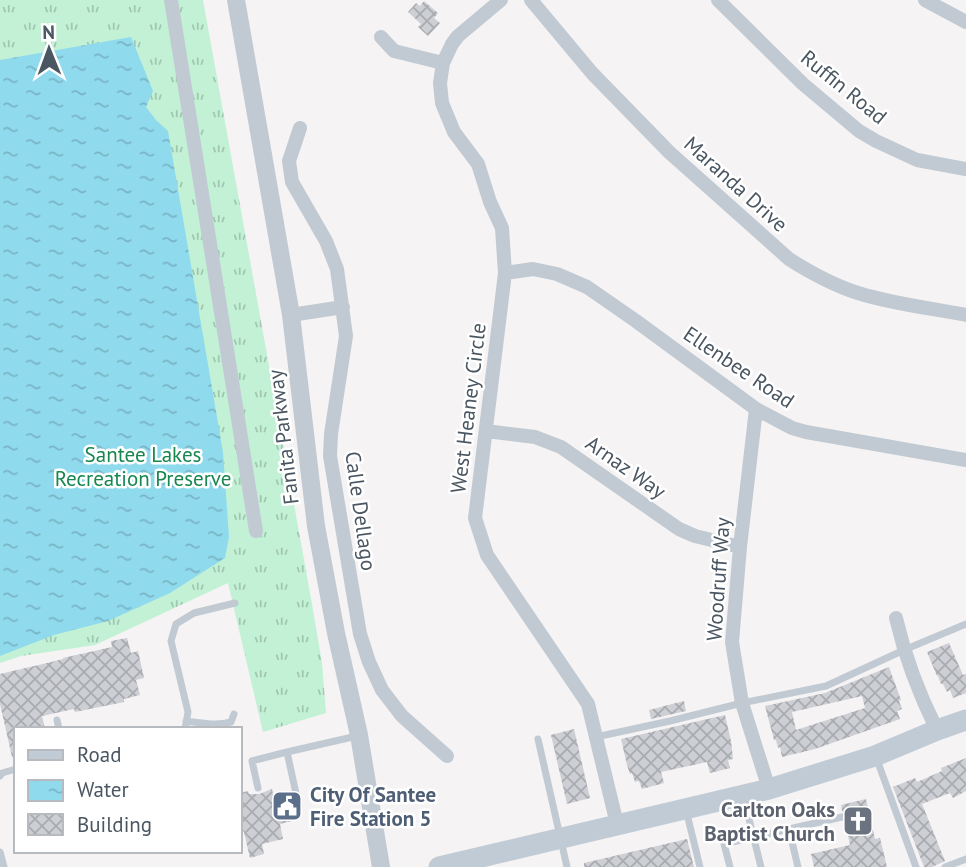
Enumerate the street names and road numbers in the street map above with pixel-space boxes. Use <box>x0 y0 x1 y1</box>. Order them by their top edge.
street label: Ruffin Road <box>795 44 893 130</box>
street label: Maranda Drive <box>678 130 794 238</box>
street label: Ellenbee Road <box>678 320 800 414</box>
street label: West Heaney Circle <box>444 321 492 495</box>
street label: Fanita Parkway <box>261 368 305 506</box>
street label: Arnaz Way <box>581 430 672 505</box>
street label: Calle Dellago <box>339 450 383 572</box>
street label: Woodruff Way <box>700 516 736 642</box>

